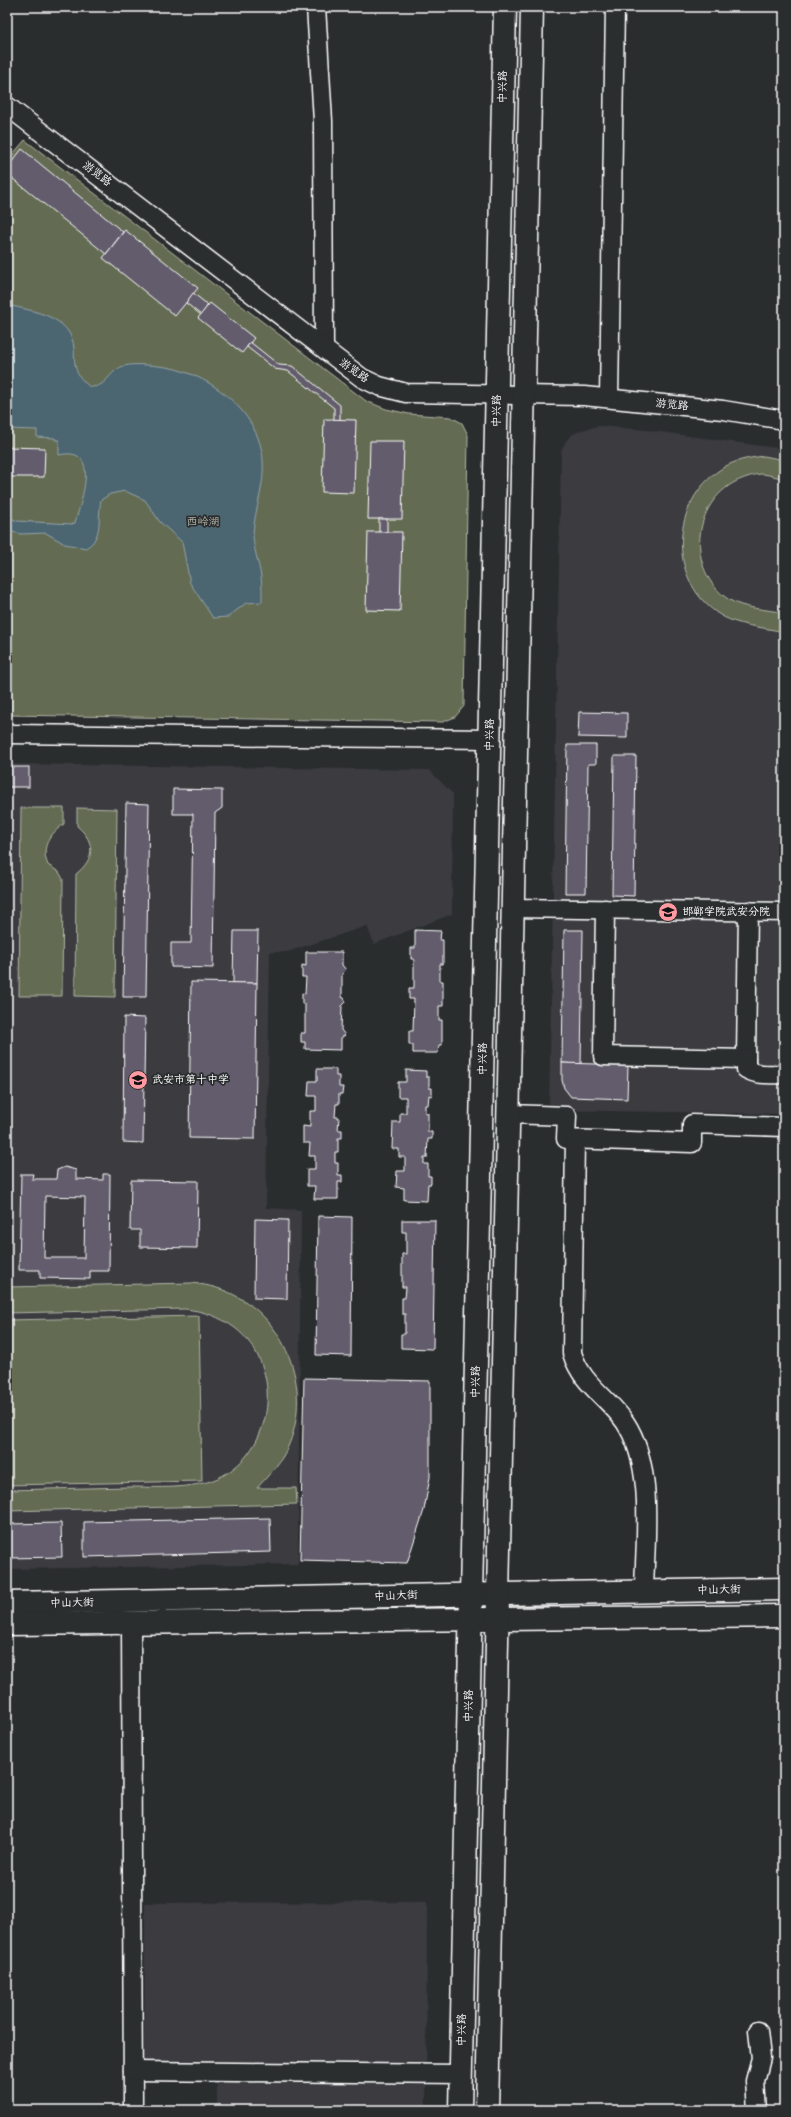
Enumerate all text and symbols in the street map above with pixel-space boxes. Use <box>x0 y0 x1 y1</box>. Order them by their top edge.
street label: 中兴路 <box>494 70 512 104</box>
street label: 游览路 <box>78 157 116 191</box>
street label: 游览路 <box>335 354 373 388</box>
street label: 中兴路 <box>488 394 506 428</box>
street label: 游览路 <box>655 394 689 416</box>
park label: 西岭湖 <box>187 513 220 531</box>
street label: 中兴路 <box>481 718 499 752</box>
school or university icon: 邯郸学院武安分院 <box>657 901 679 923</box>
place label: 邯郸学院武安分院 <box>682 903 770 921</box>
street label: 中兴路 <box>474 1042 492 1076</box>
school or university icon: 武安市第十中学 <box>127 1069 149 1091</box>
place label: 武安市第十中学 <box>152 1071 229 1089</box>
street label: 中兴路 <box>467 1365 485 1399</box>
street label: 中山大街 <box>697 1581 742 1599</box>
street label: 中山大街 <box>374 1586 419 1606</box>
street label: 中山大街 <box>50 1594 95 1612</box>
street label: 中兴路 <box>460 1689 478 1723</box>
street label: 中兴路 <box>453 2013 471 2047</box>

